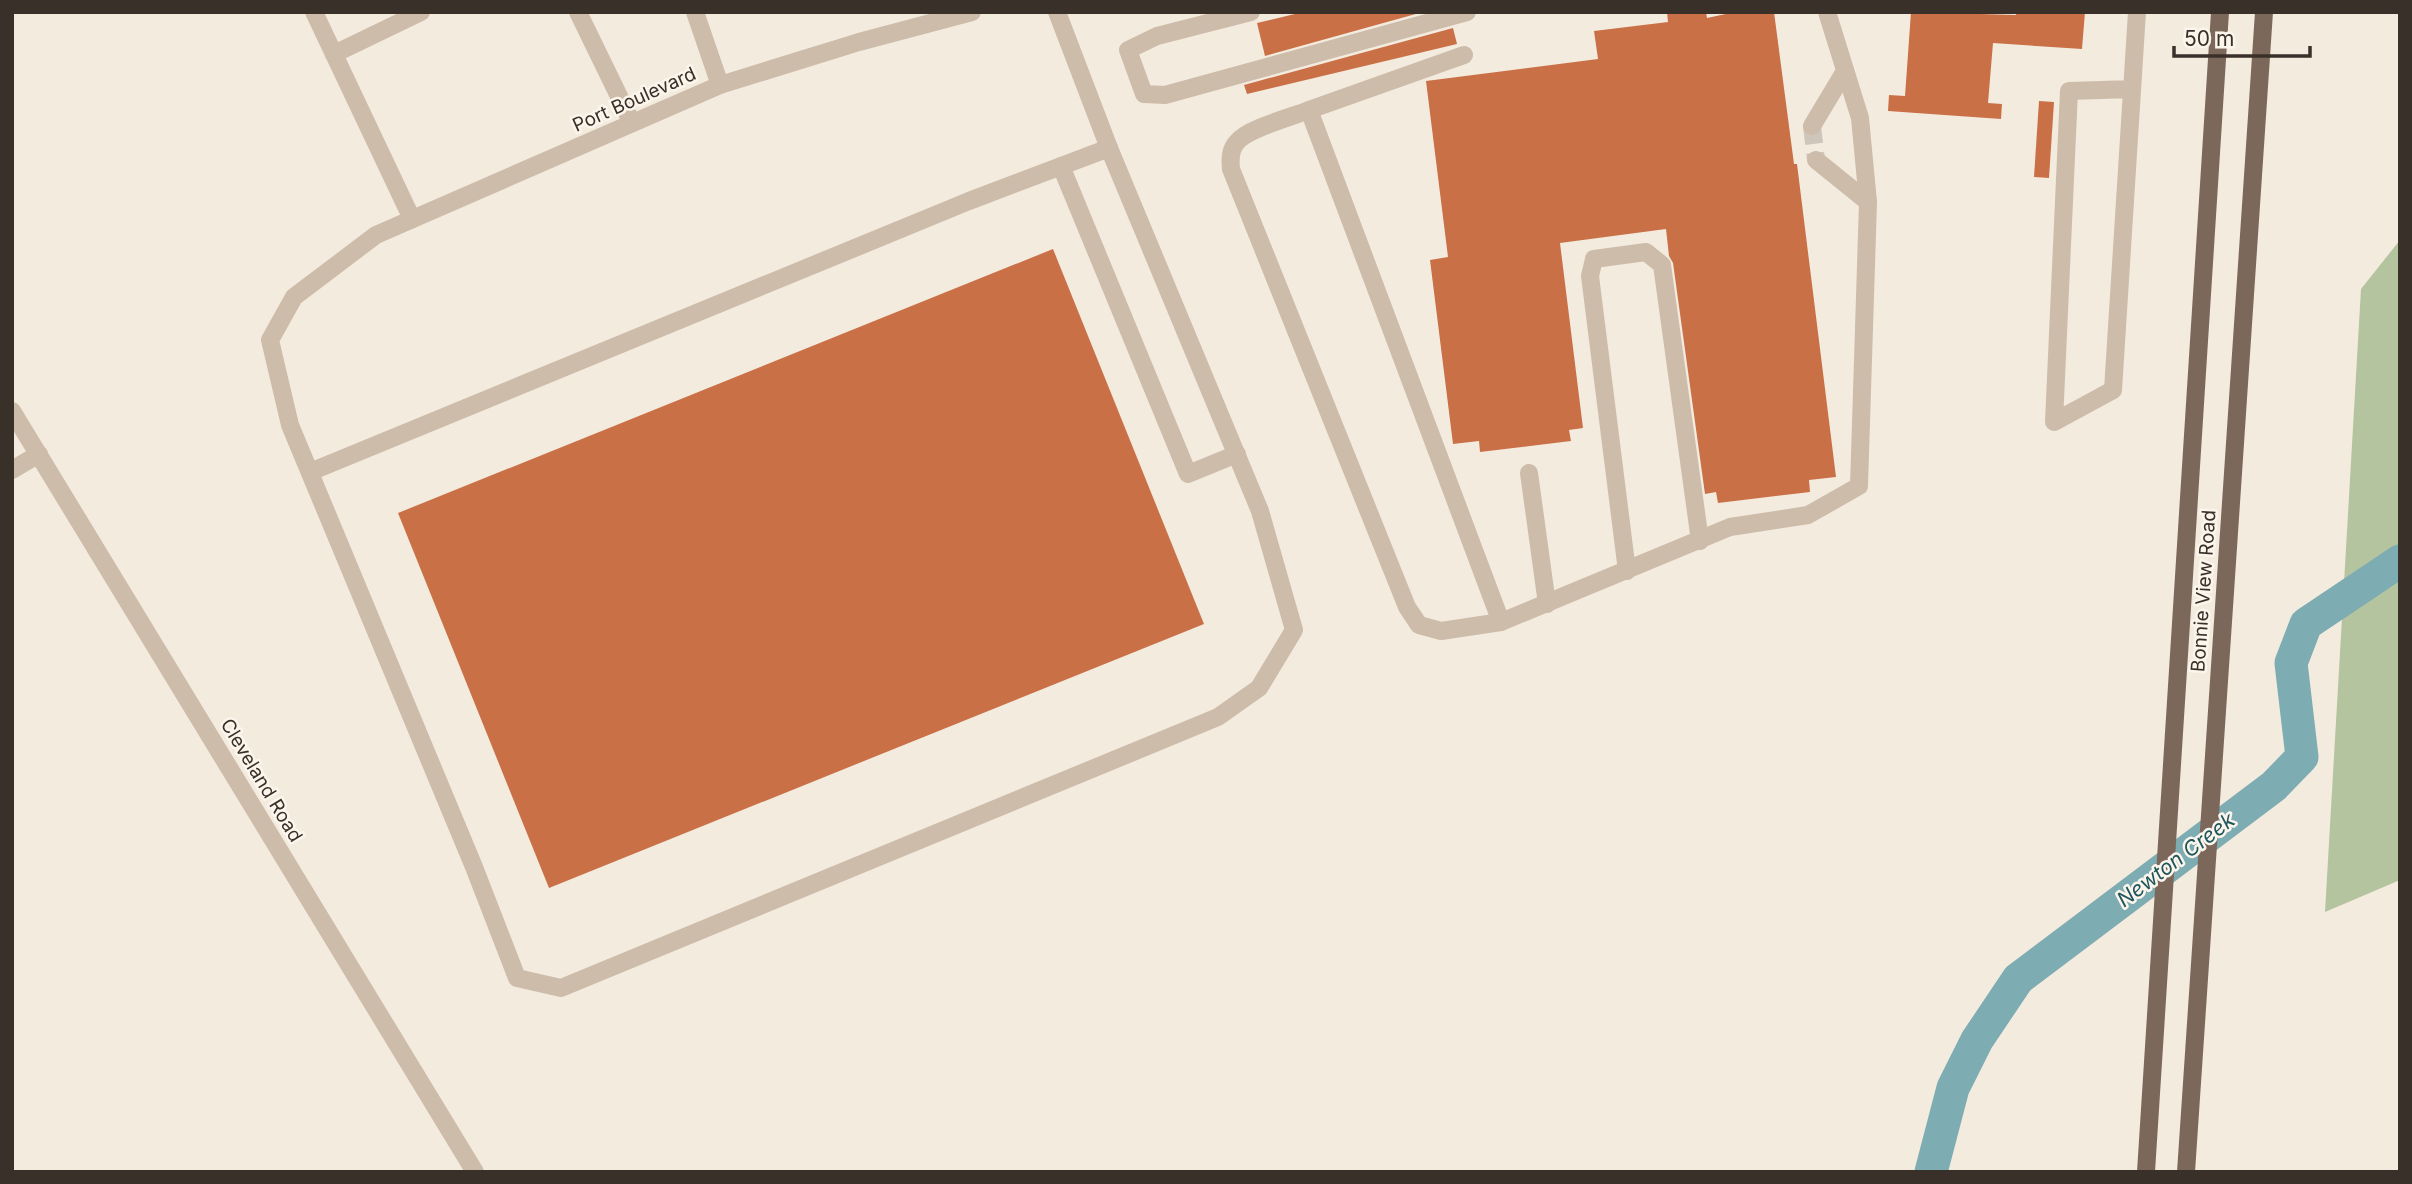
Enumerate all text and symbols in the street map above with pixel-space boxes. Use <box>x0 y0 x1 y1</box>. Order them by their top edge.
scale bar <box>2174 14 2310 58</box>
text: 50 m <box>2184 26 2234 51</box>
street label: Port Boulevard <box>569 62 699 137</box>
street label: Bonnie View Road <box>2186 509 2221 673</box>
street label: Cleveland Road <box>216 714 307 846</box>
water label: Newton Creek <box>2112 807 2240 912</box>

